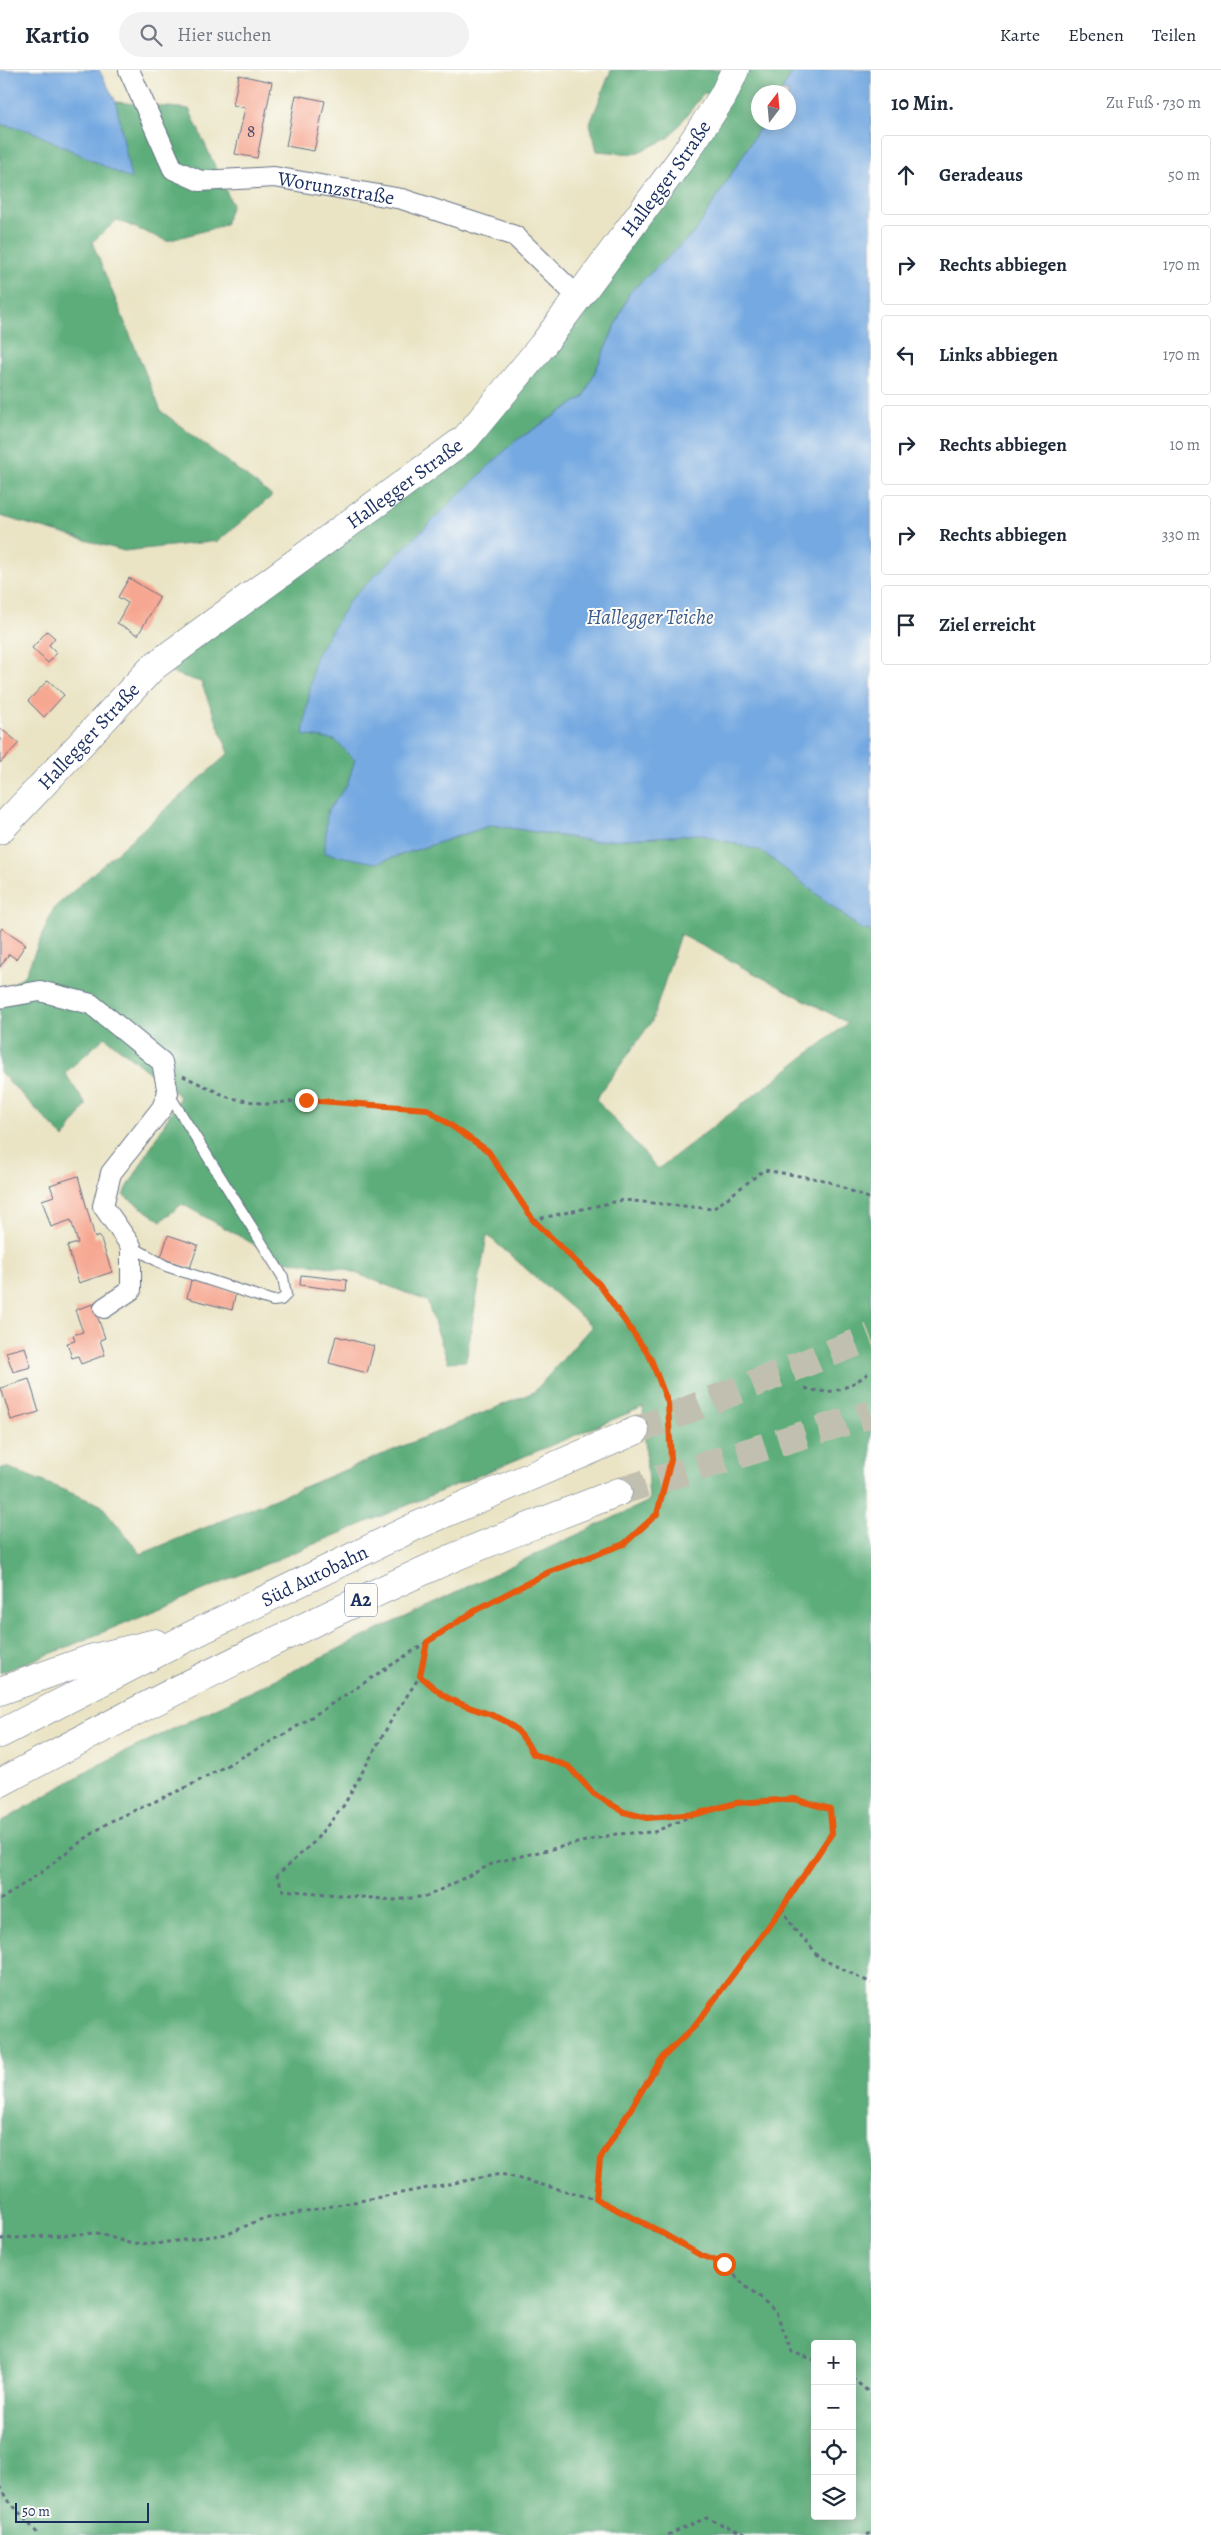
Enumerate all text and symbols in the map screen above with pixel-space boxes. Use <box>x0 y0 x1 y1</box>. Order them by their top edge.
search box <box>119 12 469 57</box>
text: Kartio <box>25 19 89 51</box>
icon: search <box>137 21 165 49</box>
text: Hier suchen <box>177 22 271 48</box>
text: Karte <box>1000 23 1040 47</box>
text: Ebenen <box>1068 23 1124 47</box>
text: Teilen <box>1152 23 1196 47</box>
north arrow <box>751 85 796 130</box>
text: 10 Min. <box>891 89 954 117</box>
text: Zu Fuß · 730 m <box>1106 92 1201 114</box>
street label: Hallegger Straße <box>614 115 717 242</box>
house number: 8 <box>247 119 255 143</box>
icon: ahead <box>892 161 920 189</box>
text: Geradeaus <box>939 162 1023 188</box>
street label: Worunzstraße <box>275 164 397 211</box>
text: 50 m <box>1168 164 1200 186</box>
icon: right <box>892 251 920 279</box>
text: Rechts abbiegen <box>939 252 1067 278</box>
text: 170 m <box>1163 254 1200 276</box>
icon: left <box>892 341 920 369</box>
text: Links abbiegen <box>939 342 1058 368</box>
text: 170 m <box>1163 344 1200 366</box>
street label: Hallegger Straße <box>341 431 468 535</box>
icon: right <box>892 431 920 459</box>
text: Rechts abbiegen <box>939 432 1067 458</box>
text: 10 m <box>1170 434 1200 456</box>
icon: right <box>892 521 920 549</box>
text: Rechts abbiegen <box>939 522 1067 548</box>
text: 330 m <box>1162 524 1200 546</box>
water label: Hallegger Teiche <box>586 603 714 631</box>
icon: arrive <box>892 611 920 639</box>
text: Ziel erreicht <box>939 612 1036 638</box>
street label: Hallegger Straße <box>31 676 145 796</box>
route end <box>295 1089 318 1112</box>
street label: Süd Autobahn <box>256 1538 372 1613</box>
road number: A2 <box>345 1584 377 1616</box>
route start <box>713 2253 736 2276</box>
map controls <box>811 2340 856 2520</box>
button: + <box>811 2340 856 2385</box>
button: − <box>811 2385 856 2430</box>
button: locate <box>811 2430 856 2475</box>
button: layers <box>811 2475 856 2520</box>
scale bar <box>15 2500 149 2523</box>
text: 50 m <box>22 2502 50 2521</box>

